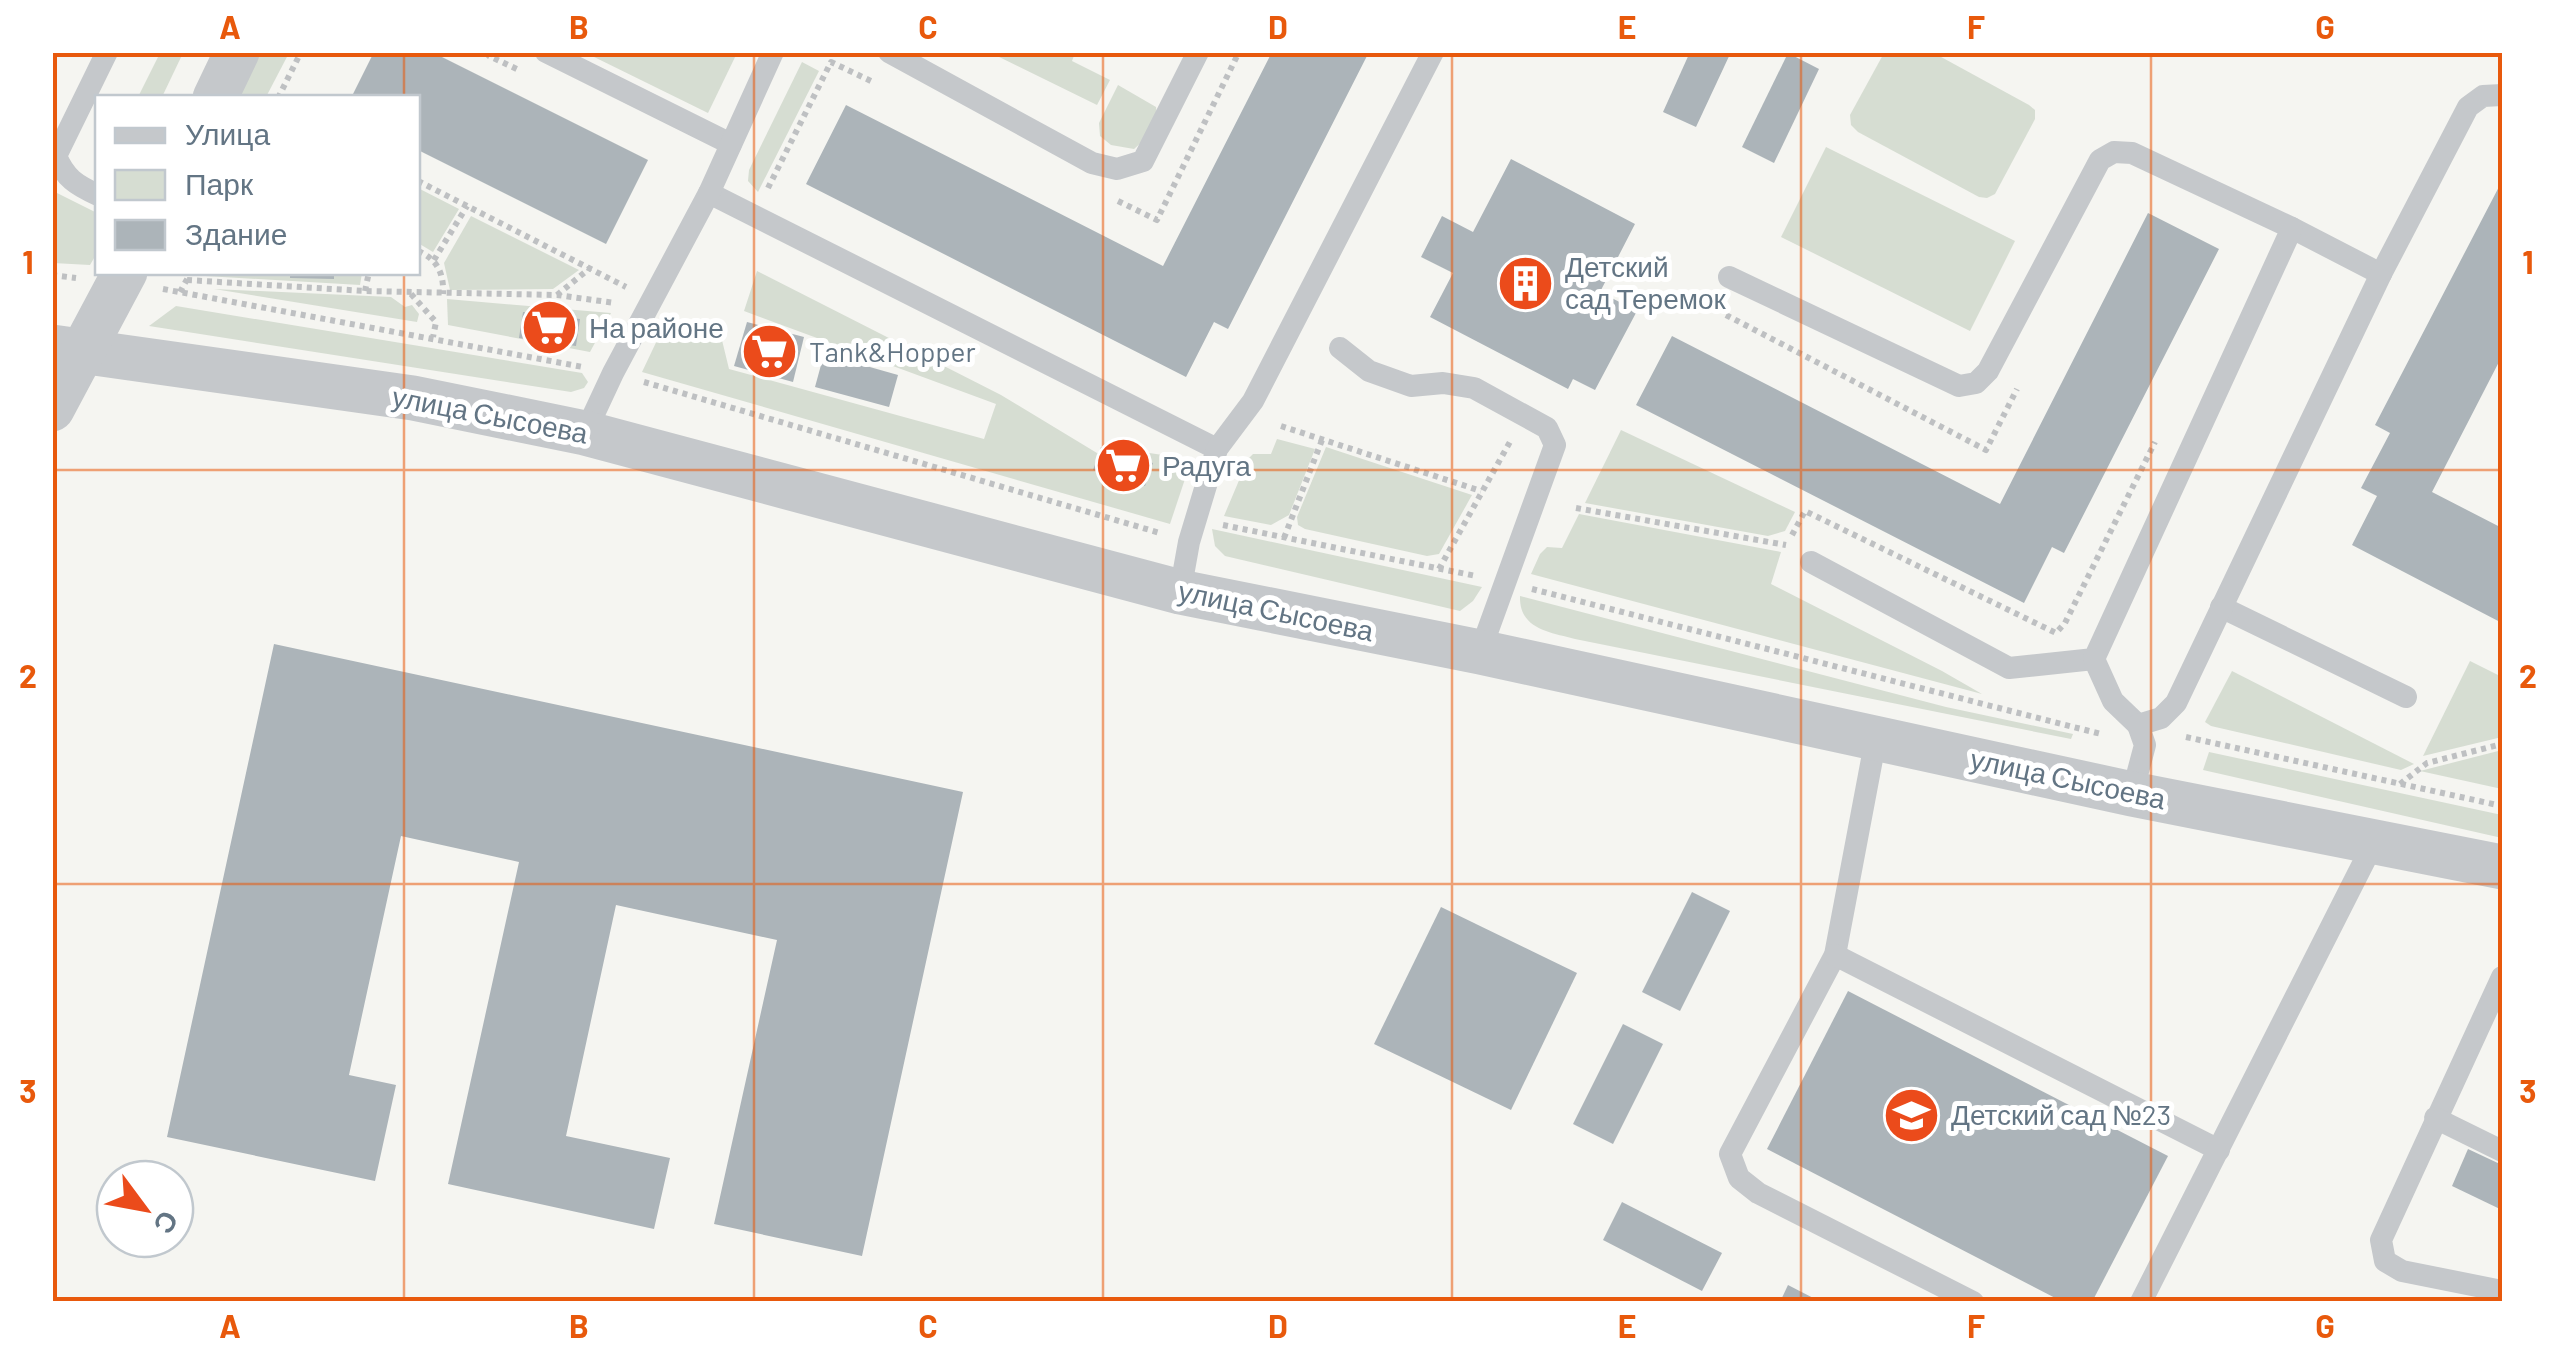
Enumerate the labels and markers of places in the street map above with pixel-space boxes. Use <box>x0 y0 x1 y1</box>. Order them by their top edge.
place label: Детский сад Теремок <box>1565 249 1727 315</box>
building icon: Детский сад Теремок <box>1496 253 1556 313</box>
supermarket icon: На районе <box>520 298 580 358</box>
place label: На районе <box>589 310 724 344</box>
supermarket icon: Tank&Hopper <box>740 322 800 382</box>
place label: Tank&Hopper <box>809 334 976 368</box>
supermarket icon: Радуга <box>1093 436 1153 496</box>
place label: Радуга <box>1162 448 1251 482</box>
school or university icon: Детский сад №23 <box>1882 1085 1942 1145</box>
place label: Детский сад №23 <box>1951 1097 2171 1131</box>

